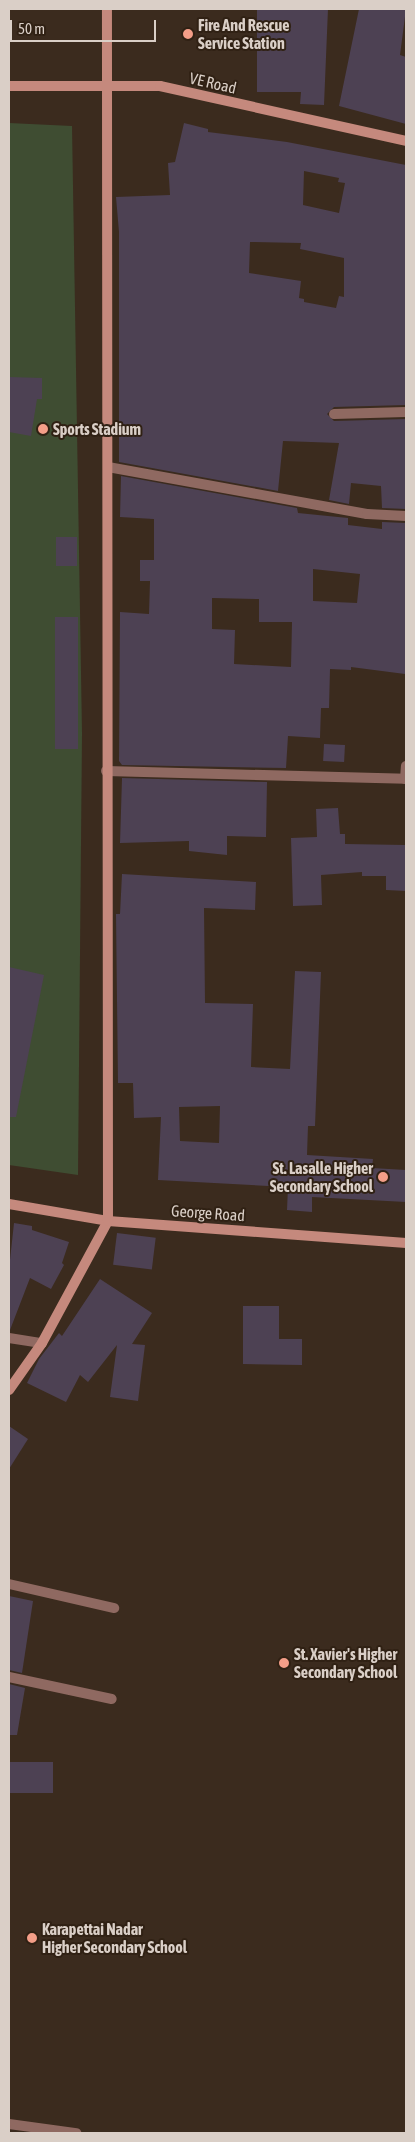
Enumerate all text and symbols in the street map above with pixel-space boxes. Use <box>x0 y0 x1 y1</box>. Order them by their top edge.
scale bar <box>12 10 159 42</box>
place label: Fire And Rescue Service Station <box>198 15 290 53</box>
text: 50 m <box>18 20 45 37</box>
marker: Fire And Rescue Service Station <box>182 28 194 40</box>
street label: VE Road <box>188 68 238 98</box>
place label: Sports Stadium <box>53 419 141 439</box>
marker: Sports Stadium <box>37 423 49 435</box>
place label: St. Lasalle Higher Secondary School <box>270 1158 373 1196</box>
marker: St. Lasalle Higher Secondary School <box>377 1171 389 1183</box>
street label: George Road <box>170 1201 246 1225</box>
place label: St. Xavier's Higher Secondary School <box>294 1644 397 1682</box>
marker: St. Xavier's Higher Secondary School <box>278 1657 290 1669</box>
place label: Karapettai Nadar Higher Secondary School <box>42 1919 187 1957</box>
marker: Karapettai Nadar Higher Secondary School <box>26 1932 38 1944</box>

